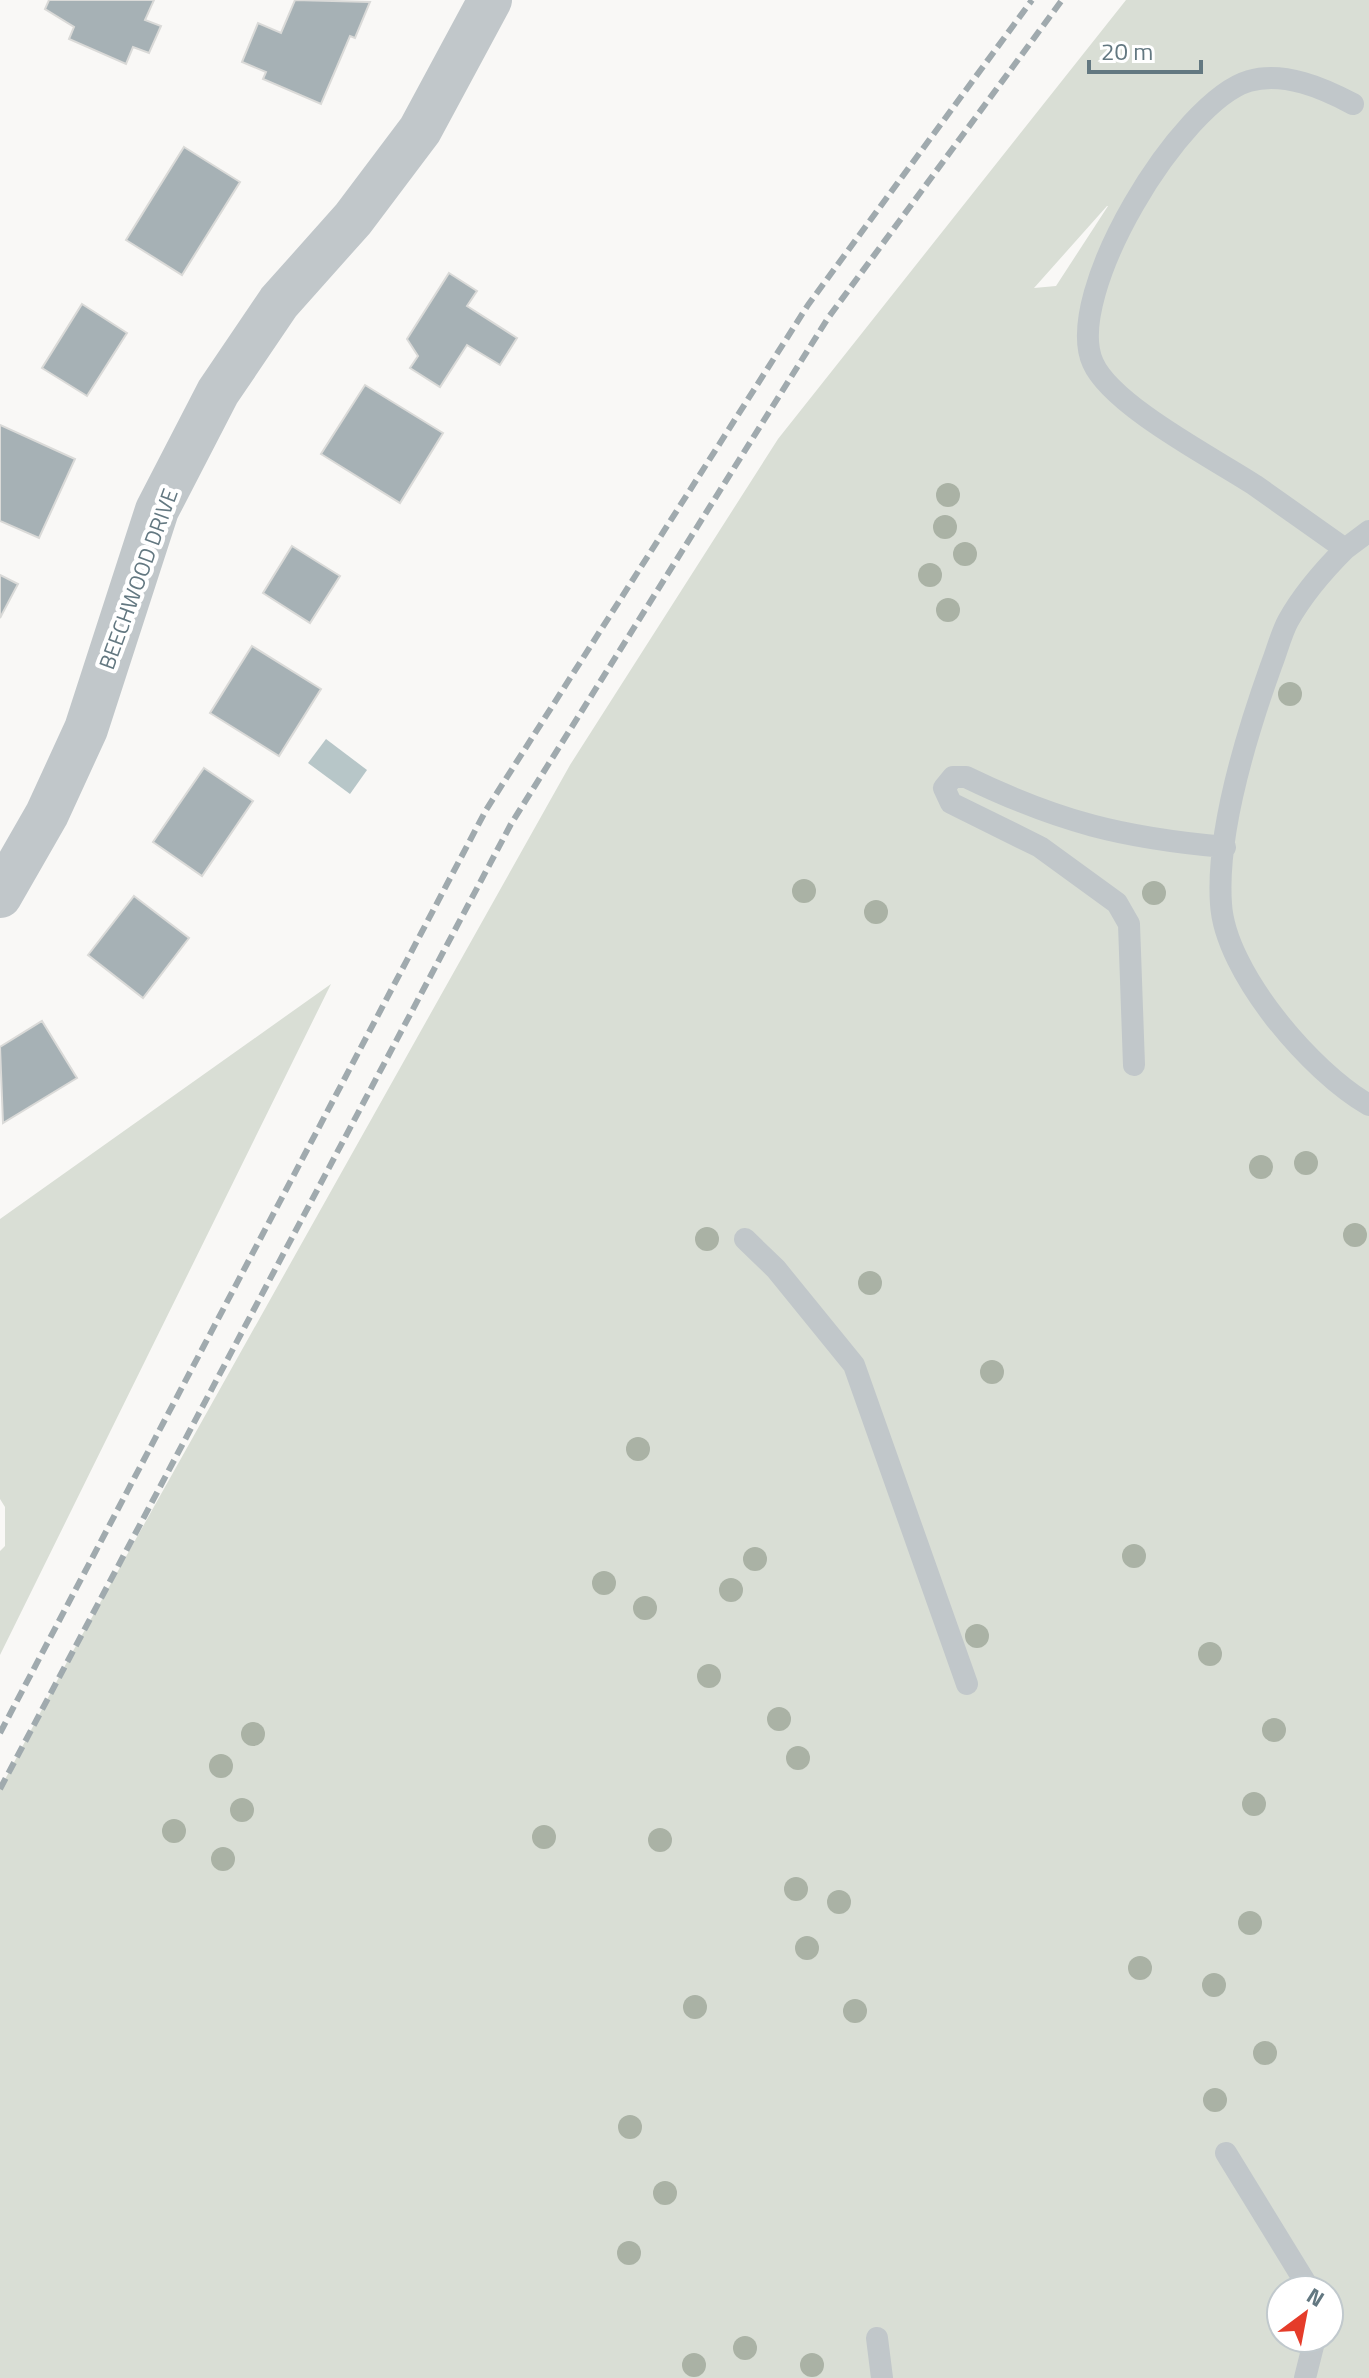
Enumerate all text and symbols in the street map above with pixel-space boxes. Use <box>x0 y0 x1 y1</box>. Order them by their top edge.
scale bar <box>1089 24 1201 74</box>
text: 20 m <box>1101 33 1153 69</box>
street label: BEECHWOOD DRIVE <box>89 484 187 674</box>
north arrow <box>1265 2274 1345 2354</box>
text: N <box>1300 2279 1331 2315</box>

